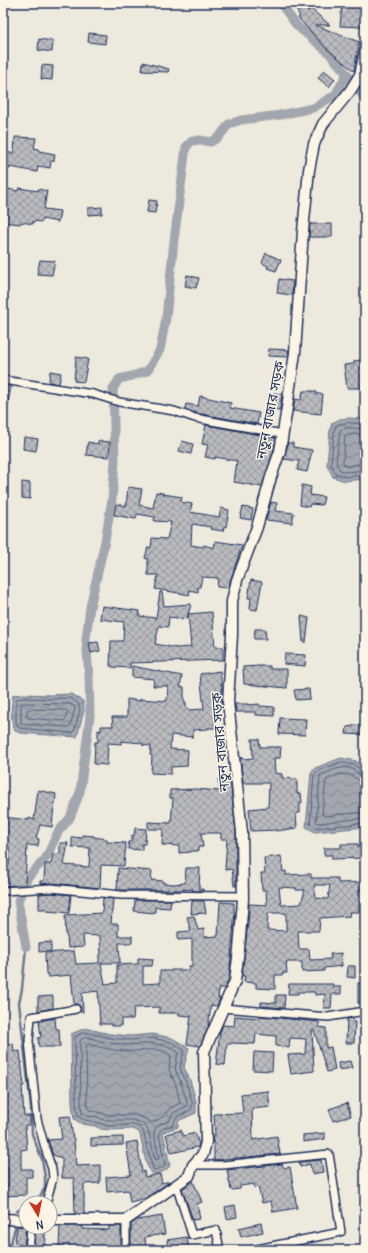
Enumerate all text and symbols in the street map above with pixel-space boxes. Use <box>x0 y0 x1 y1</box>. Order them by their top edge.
street label: নতুন বাজার সড়ক <box>251 359 289 462</box>
street label: নতুন বাজার সড়ক <box>207 691 234 793</box>
north arrow <box>18 1195 58 1235</box>
text: N <box>35 1217 45 1232</box>

